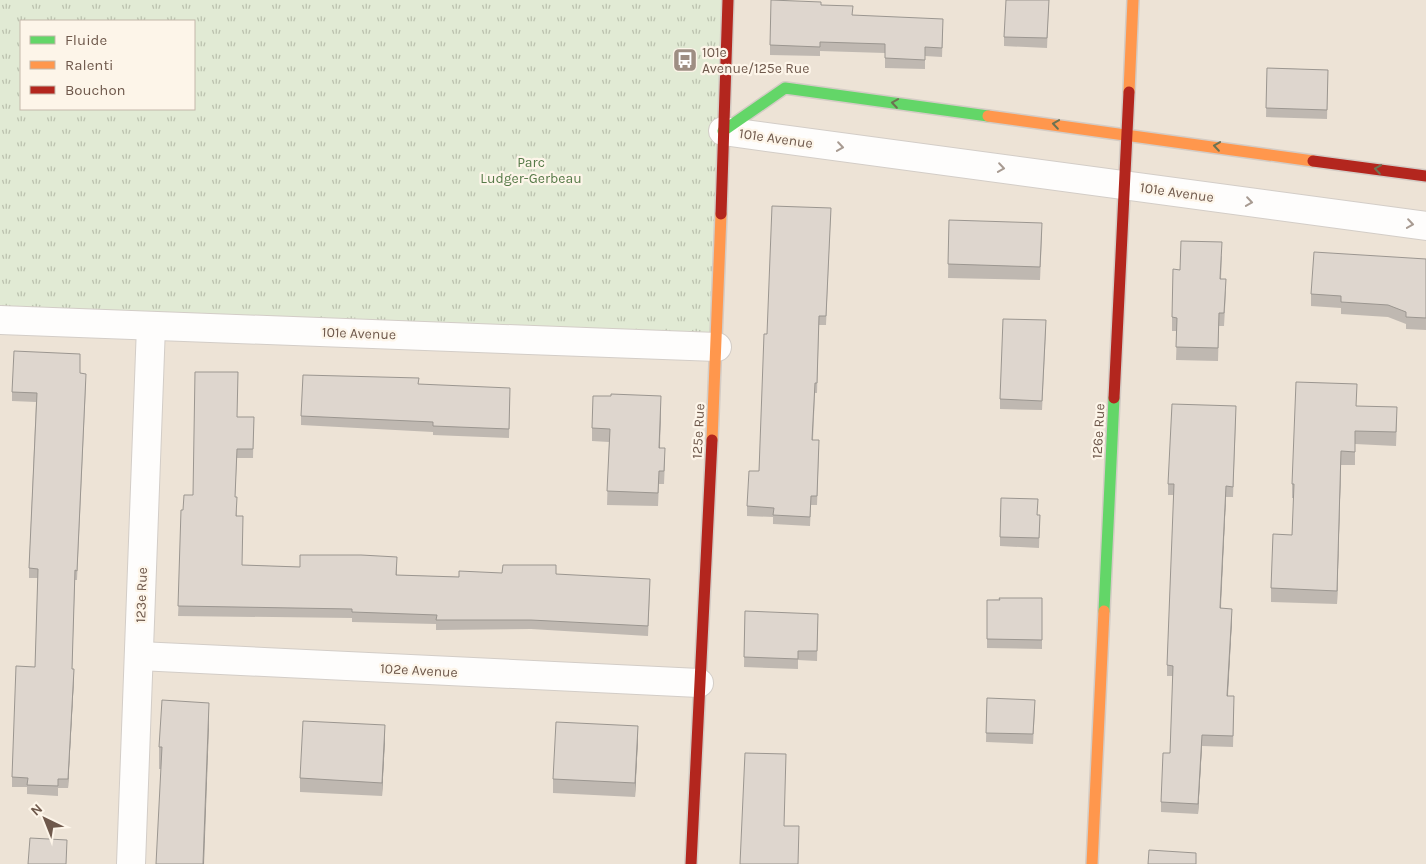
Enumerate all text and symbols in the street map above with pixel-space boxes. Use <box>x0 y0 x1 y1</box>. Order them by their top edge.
legend <box>20 20 195 110</box>
text: Fluide <box>65 31 107 49</box>
place label: 101e Avenue/125e Rue <box>702 44 810 77</box>
bus stop icon: 101e Avenue/125e Rue <box>672 47 698 73</box>
text: Ralenti <box>65 56 114 74</box>
text: Bouchon <box>65 81 126 99</box>
one-way arrow <box>890 98 898 109</box>
one-way arrow <box>1052 119 1060 130</box>
street label: 101e Avenue <box>738 125 814 152</box>
one-way arrow <box>837 141 845 152</box>
one-way arrow <box>1213 141 1221 152</box>
park label: Parc Ludger-Gerbeau <box>480 154 582 187</box>
one-way arrow <box>998 162 1006 173</box>
one-way arrow <box>1373 164 1381 175</box>
street label: 101e Avenue <box>1139 179 1215 206</box>
one-way arrow <box>1246 196 1254 207</box>
one-way arrow <box>1407 218 1415 229</box>
street label: 101e Avenue <box>322 324 396 343</box>
street label: 125e Rue <box>689 403 708 459</box>
street label: 126e Rue <box>1089 403 1108 459</box>
street label: 123e Rue <box>132 567 151 623</box>
street label: 102e Avenue <box>380 660 458 681</box>
north arrow <box>20 794 70 844</box>
text: N <box>27 800 46 820</box>

